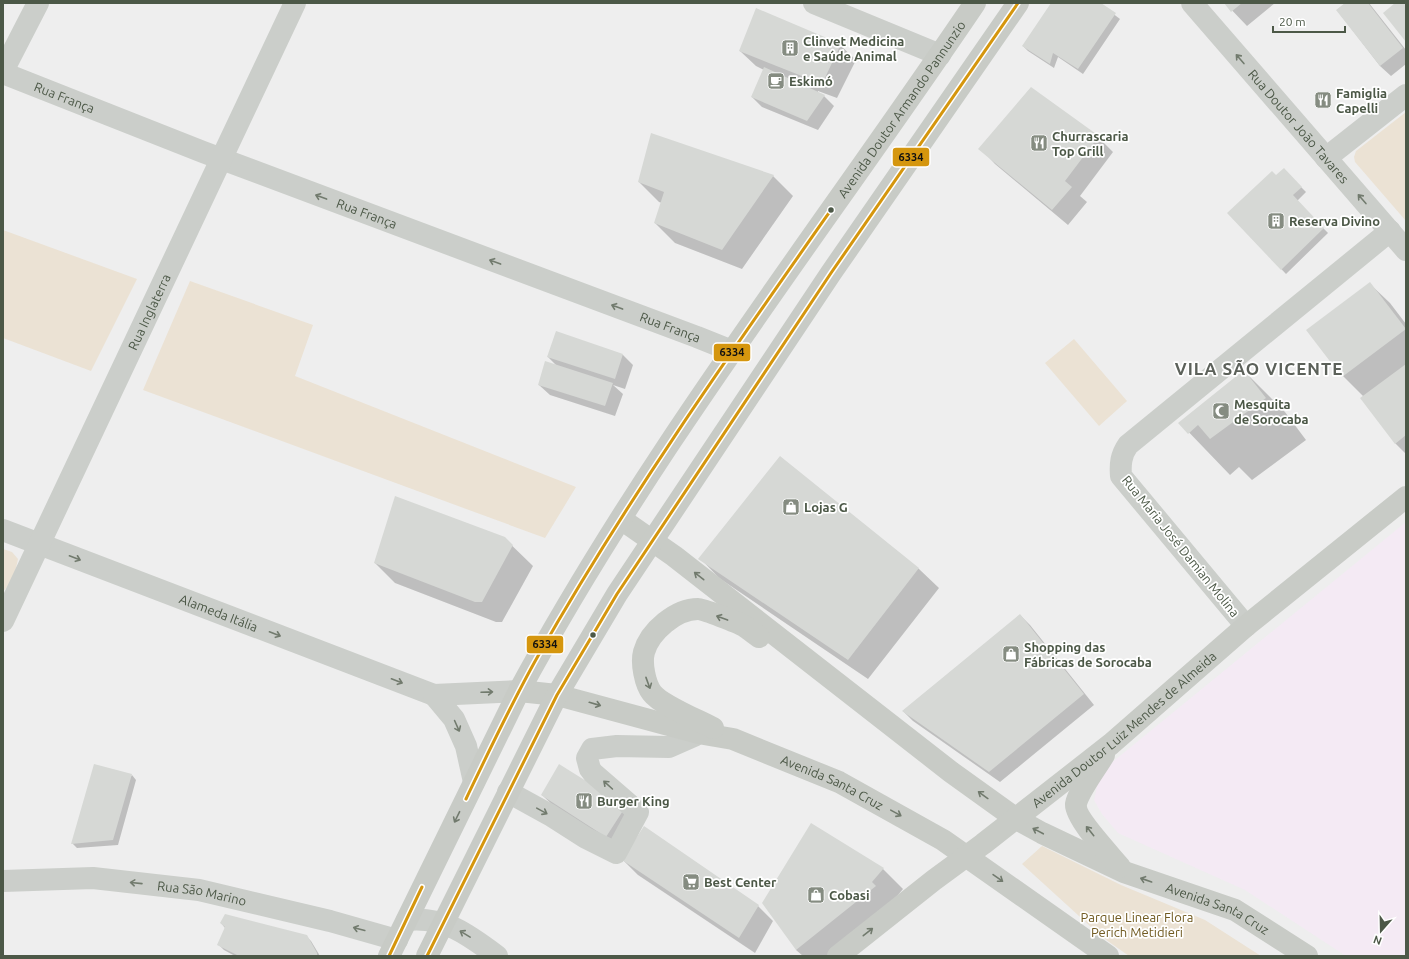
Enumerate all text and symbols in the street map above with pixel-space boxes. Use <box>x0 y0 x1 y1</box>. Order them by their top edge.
scale bar <box>1273 8 1345 34</box>
text: 20 m <box>1279 15 1306 28</box>
street label: Avenida Doutor Armando Pannunzio <box>835 18 968 200</box>
place label: Clinvet Medicina e Saúde Animal <box>803 34 904 63</box>
building icon: Clinvet Medicina e Saúde Animal <box>780 38 800 58</box>
one-way arrow <box>1236 53 1245 64</box>
street label: Rua Doutor João Tavares <box>1246 67 1352 186</box>
cafe icon: Eskimó <box>766 71 786 91</box>
place label: Eskimó <box>789 74 833 88</box>
street label: Rua França <box>32 79 97 115</box>
place label: Famiglia Capelli <box>1336 86 1387 115</box>
restaurant icon: Famiglia Capelli <box>1313 90 1333 110</box>
place label: Churrascaria Top Grill <box>1052 129 1129 158</box>
restaurant icon: Churrascaria Top Grill <box>1029 133 1049 153</box>
line badge: 6334 <box>892 147 930 167</box>
text: 6334 <box>899 151 923 163</box>
one-way arrow <box>315 192 327 200</box>
one-way arrow <box>1357 194 1367 204</box>
street label: Rua França <box>335 196 399 231</box>
unlabelled marker <box>826 205 836 215</box>
building icon: Reserva Divino <box>1266 211 1286 231</box>
place label: Reserva Divino <box>1289 214 1380 228</box>
one-way arrow <box>490 257 502 265</box>
street label: Rua Inglaterra <box>125 272 173 352</box>
one-way arrow <box>612 302 624 310</box>
street label: Rua França <box>638 309 703 345</box>
line badge: 6334 <box>713 343 751 362</box>
text: 6334 <box>720 346 744 358</box>
district label: VILA SÃO VICENTE <box>1175 359 1343 378</box>
place label: Mesquita de Sorocaba <box>1234 397 1309 426</box>
mosque icon: Mesquita de Sorocaba <box>1211 401 1231 421</box>
street label: Rua Maria José Damian Molina <box>1120 473 1242 619</box>
shop icon: Lojas G <box>781 497 801 517</box>
place label: Lojas G <box>804 500 848 514</box>
one-way arrow <box>69 554 81 562</box>
one-way arrow <box>694 571 705 580</box>
street label: Alameda Itália <box>178 591 260 634</box>
one-way arrow <box>717 613 729 621</box>
unlabelled marker <box>588 630 598 640</box>
one-way arrow <box>269 631 281 639</box>
line badge: 6334 <box>526 635 564 654</box>
text: 6334 <box>533 638 557 650</box>
place label: Shopping das Fábricas de Sorocaba <box>1024 640 1152 669</box>
shop icon: Shopping das Fábricas de Sorocaba <box>1001 644 1021 664</box>
street label: Avenida Doutor Luiz Mendes de Almeida <box>1029 648 1219 810</box>
one-way arrow <box>644 676 652 688</box>
one-way arrow <box>390 677 402 685</box>
one-way arrow <box>480 689 493 696</box>
one-way arrow <box>588 701 601 709</box>
one-way arrow <box>454 720 461 732</box>
street label: Avenida Santa Cruz <box>779 752 886 812</box>
one-way arrow <box>603 780 613 790</box>
restaurant icon: Burger King <box>574 791 594 811</box>
one-way arrow <box>978 791 989 800</box>
place label: Burger King <box>597 794 670 808</box>
one-way arrow <box>536 807 548 815</box>
one-way arrow <box>890 810 902 818</box>
one-way arrow <box>453 811 460 823</box>
one-way arrow <box>1086 825 1094 836</box>
one-way arrow <box>1032 826 1044 834</box>
supermarket icon: Best Center <box>681 872 701 892</box>
one-way arrow <box>992 874 1003 882</box>
place label: Best Center <box>704 875 777 889</box>
one-way arrow <box>1141 875 1153 883</box>
street label: Rua São Marino <box>157 878 248 908</box>
one-way arrow <box>130 880 143 887</box>
street label: Avenida Santa Cruz <box>1164 880 1272 937</box>
shop icon: Cobasi <box>806 885 826 905</box>
place label: Cobasi <box>829 888 870 902</box>
park label: Parque Linear Flora Perich Metidieri <box>1081 910 1193 939</box>
north arrow <box>1361 911 1401 951</box>
one-way arrow <box>353 925 366 933</box>
one-way arrow <box>863 927 874 936</box>
one-way arrow <box>459 929 471 937</box>
text: N <box>1372 933 1383 947</box>

